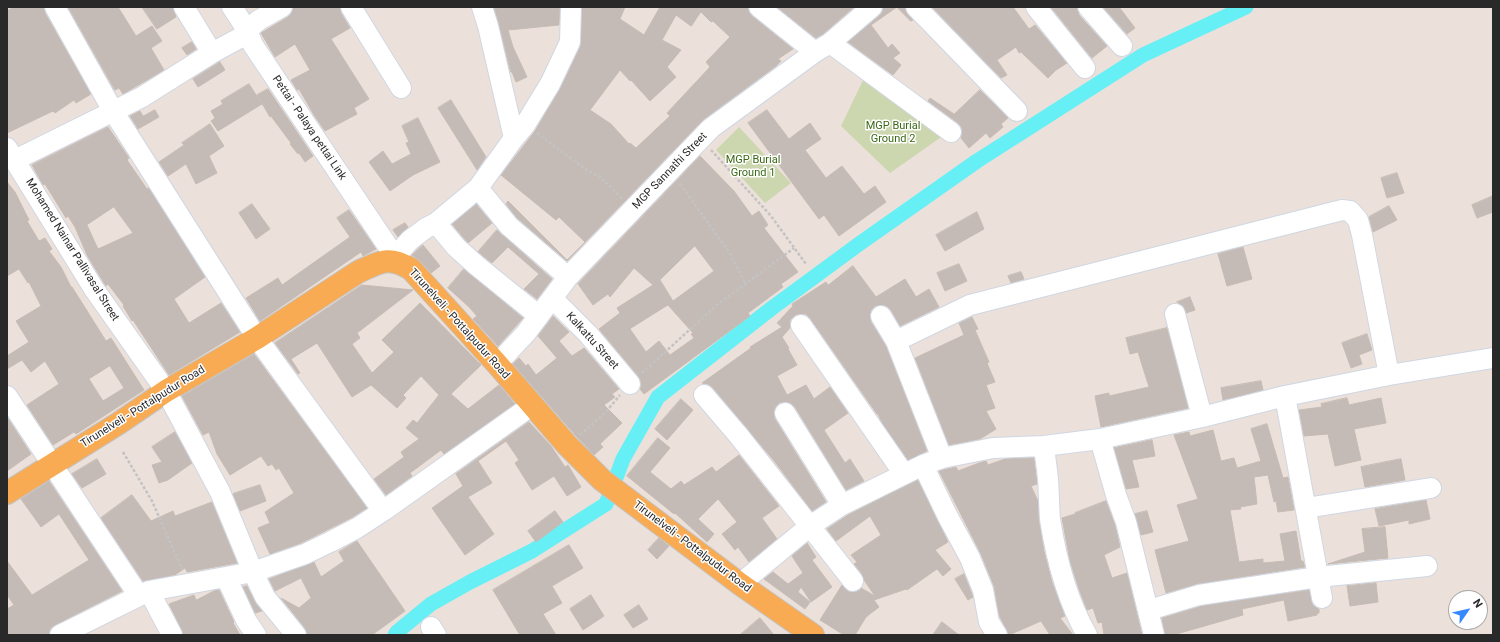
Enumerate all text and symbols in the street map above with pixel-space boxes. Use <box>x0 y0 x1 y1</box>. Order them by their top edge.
street label: Pettai - Palaya pettai Link <box>269 73 349 183</box>
park label: MGP Burial Ground 2 <box>866 119 920 145</box>
street label: MGP Sannathi Street <box>630 130 710 212</box>
park label: MGP Burial Ground 1 <box>726 153 780 179</box>
street label: Mohamed Nainar Pallivasal Street <box>23 176 121 324</box>
street label: Tirunelveli - Pottalpudur Road <box>406 266 512 382</box>
street label: Kalkattu Street <box>563 310 621 372</box>
street label: Tirunelveli - Pottalpudur Road <box>79 363 207 451</box>
street label: Tirunelveli - Pottalpudur Road <box>631 498 753 596</box>
north arrow <box>1448 590 1488 630</box>
text: N <box>1470 597 1485 610</box>

